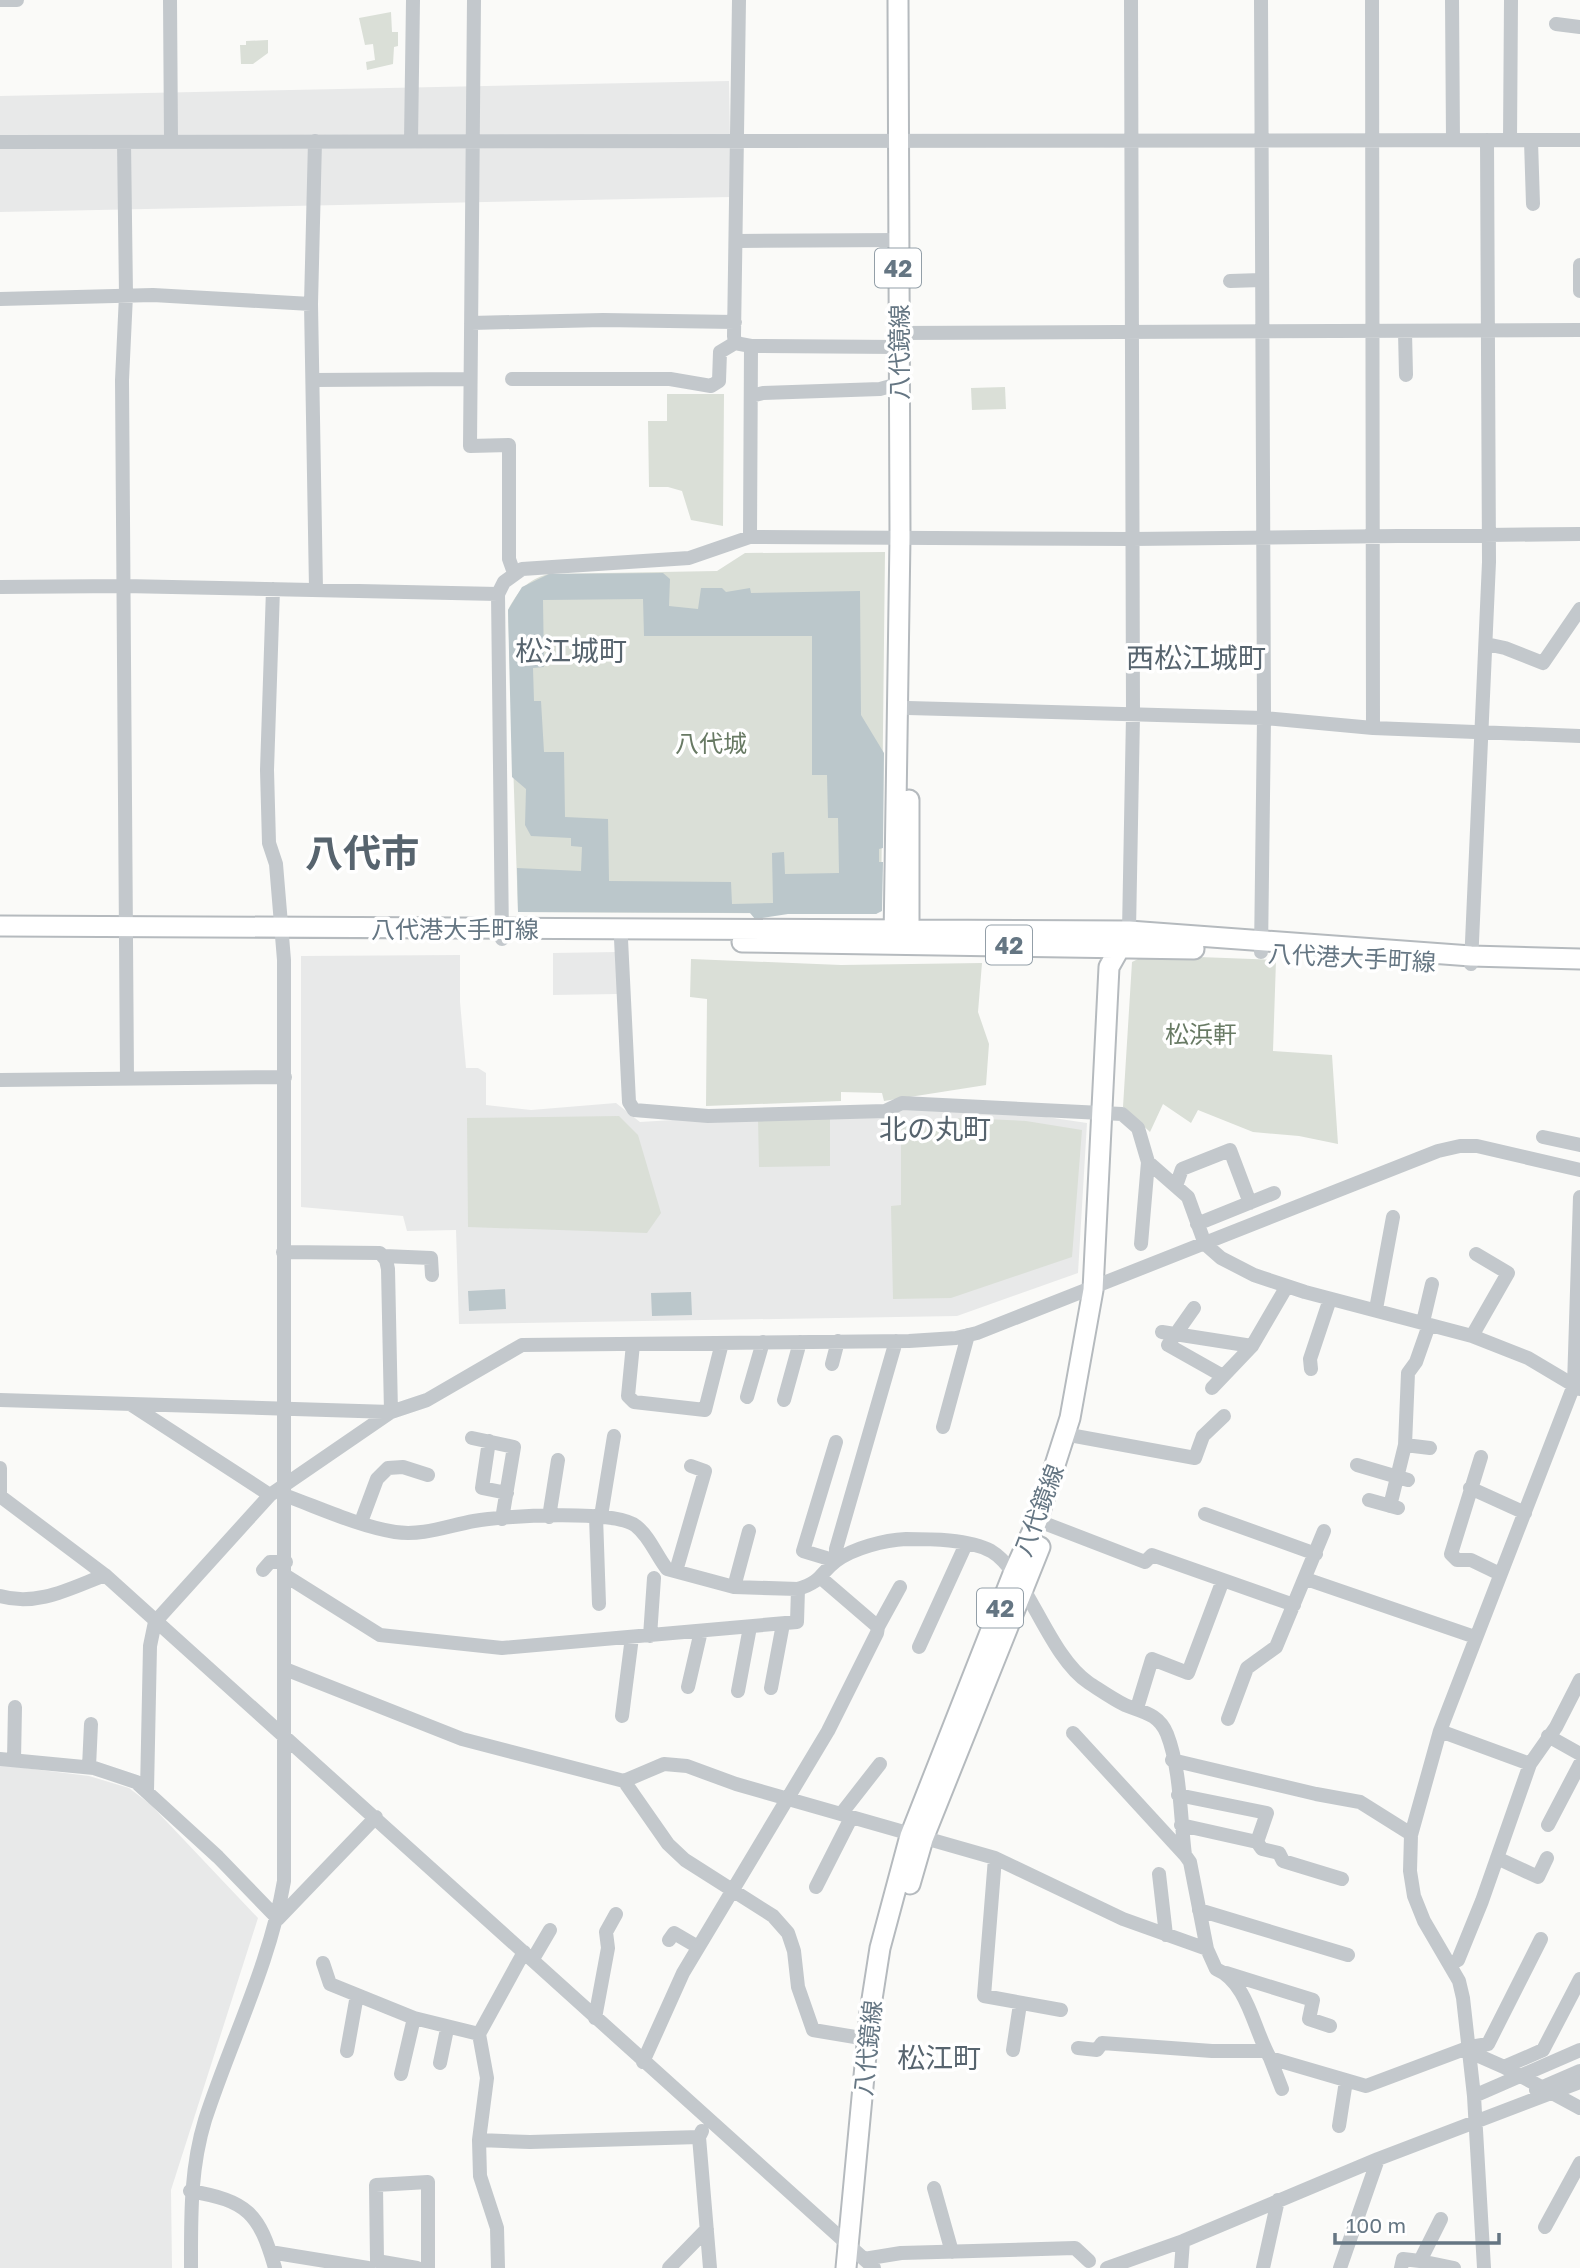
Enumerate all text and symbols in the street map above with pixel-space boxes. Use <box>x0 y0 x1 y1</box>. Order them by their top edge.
road number: 42 <box>875 248 921 288</box>
street label: 八代鏡線 <box>884 304 913 400</box>
district label: 松江城町 <box>515 634 627 667</box>
district label: 西松江城町 <box>1126 641 1266 674</box>
park label: 八代城 <box>675 728 747 757</box>
district label: 八代市 <box>305 830 419 875</box>
street label: 八代港大手町線 <box>371 914 539 943</box>
road number: 42 <box>986 926 1032 964</box>
street label: 八代港大手町線 <box>1267 938 1437 976</box>
park label: 松浜軒 <box>1165 1019 1237 1048</box>
district label: 北の丸町 <box>879 1112 991 1145</box>
street label: 八代鏡線 <box>1007 1460 1069 1560</box>
road number: 42 <box>977 1588 1023 1628</box>
street label: 八代鏡線 <box>848 1999 886 2097</box>
district label: 松江町 <box>897 2041 981 2074</box>
scale bar <box>1335 2202 1500 2246</box>
text: 100 m <box>1346 2212 1406 2238</box>

